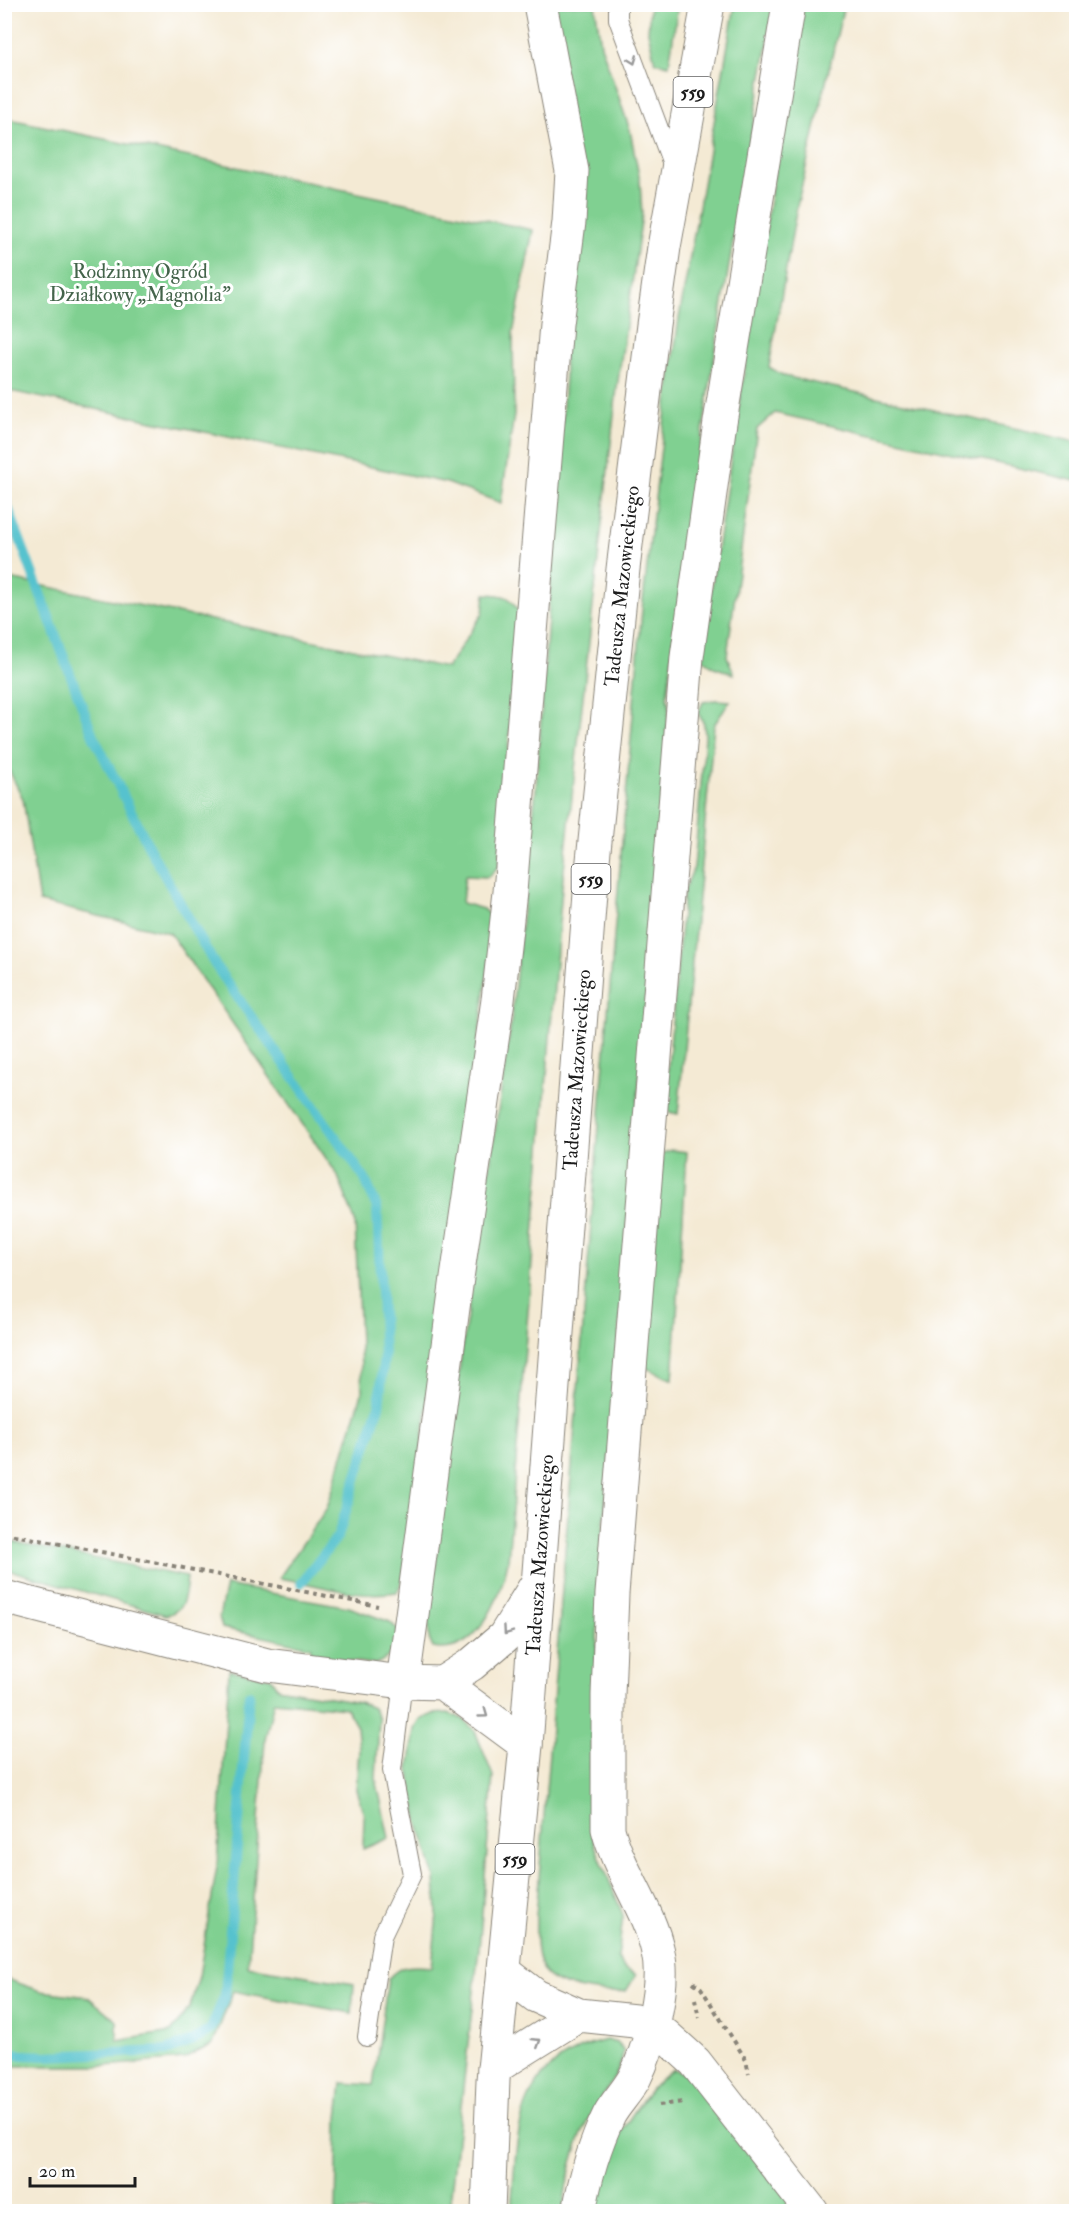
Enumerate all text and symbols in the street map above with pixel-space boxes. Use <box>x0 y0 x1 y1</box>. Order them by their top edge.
one-way arrow <box>626 54 638 65</box>
road number: 559 <box>674 77 712 107</box>
park label: Rodzinny Ogród Działkowy „Magnolia” <box>49 259 231 307</box>
street label: Tadeusza Mazowieckiego <box>599 484 645 688</box>
road number: 559 <box>572 864 610 894</box>
street label: Tadeusza Mazowieckiego <box>557 969 597 1171</box>
street label: Tadeusza Mazowieckiego <box>520 1454 560 1656</box>
one-way arrow <box>503 1625 514 1636</box>
one-way arrow <box>477 1707 488 1718</box>
road number: 559 <box>496 1844 534 1874</box>
one-way arrow <box>531 2038 541 2050</box>
scale bar <box>30 2150 135 2188</box>
text: 20 m <box>39 2160 75 2183</box>

